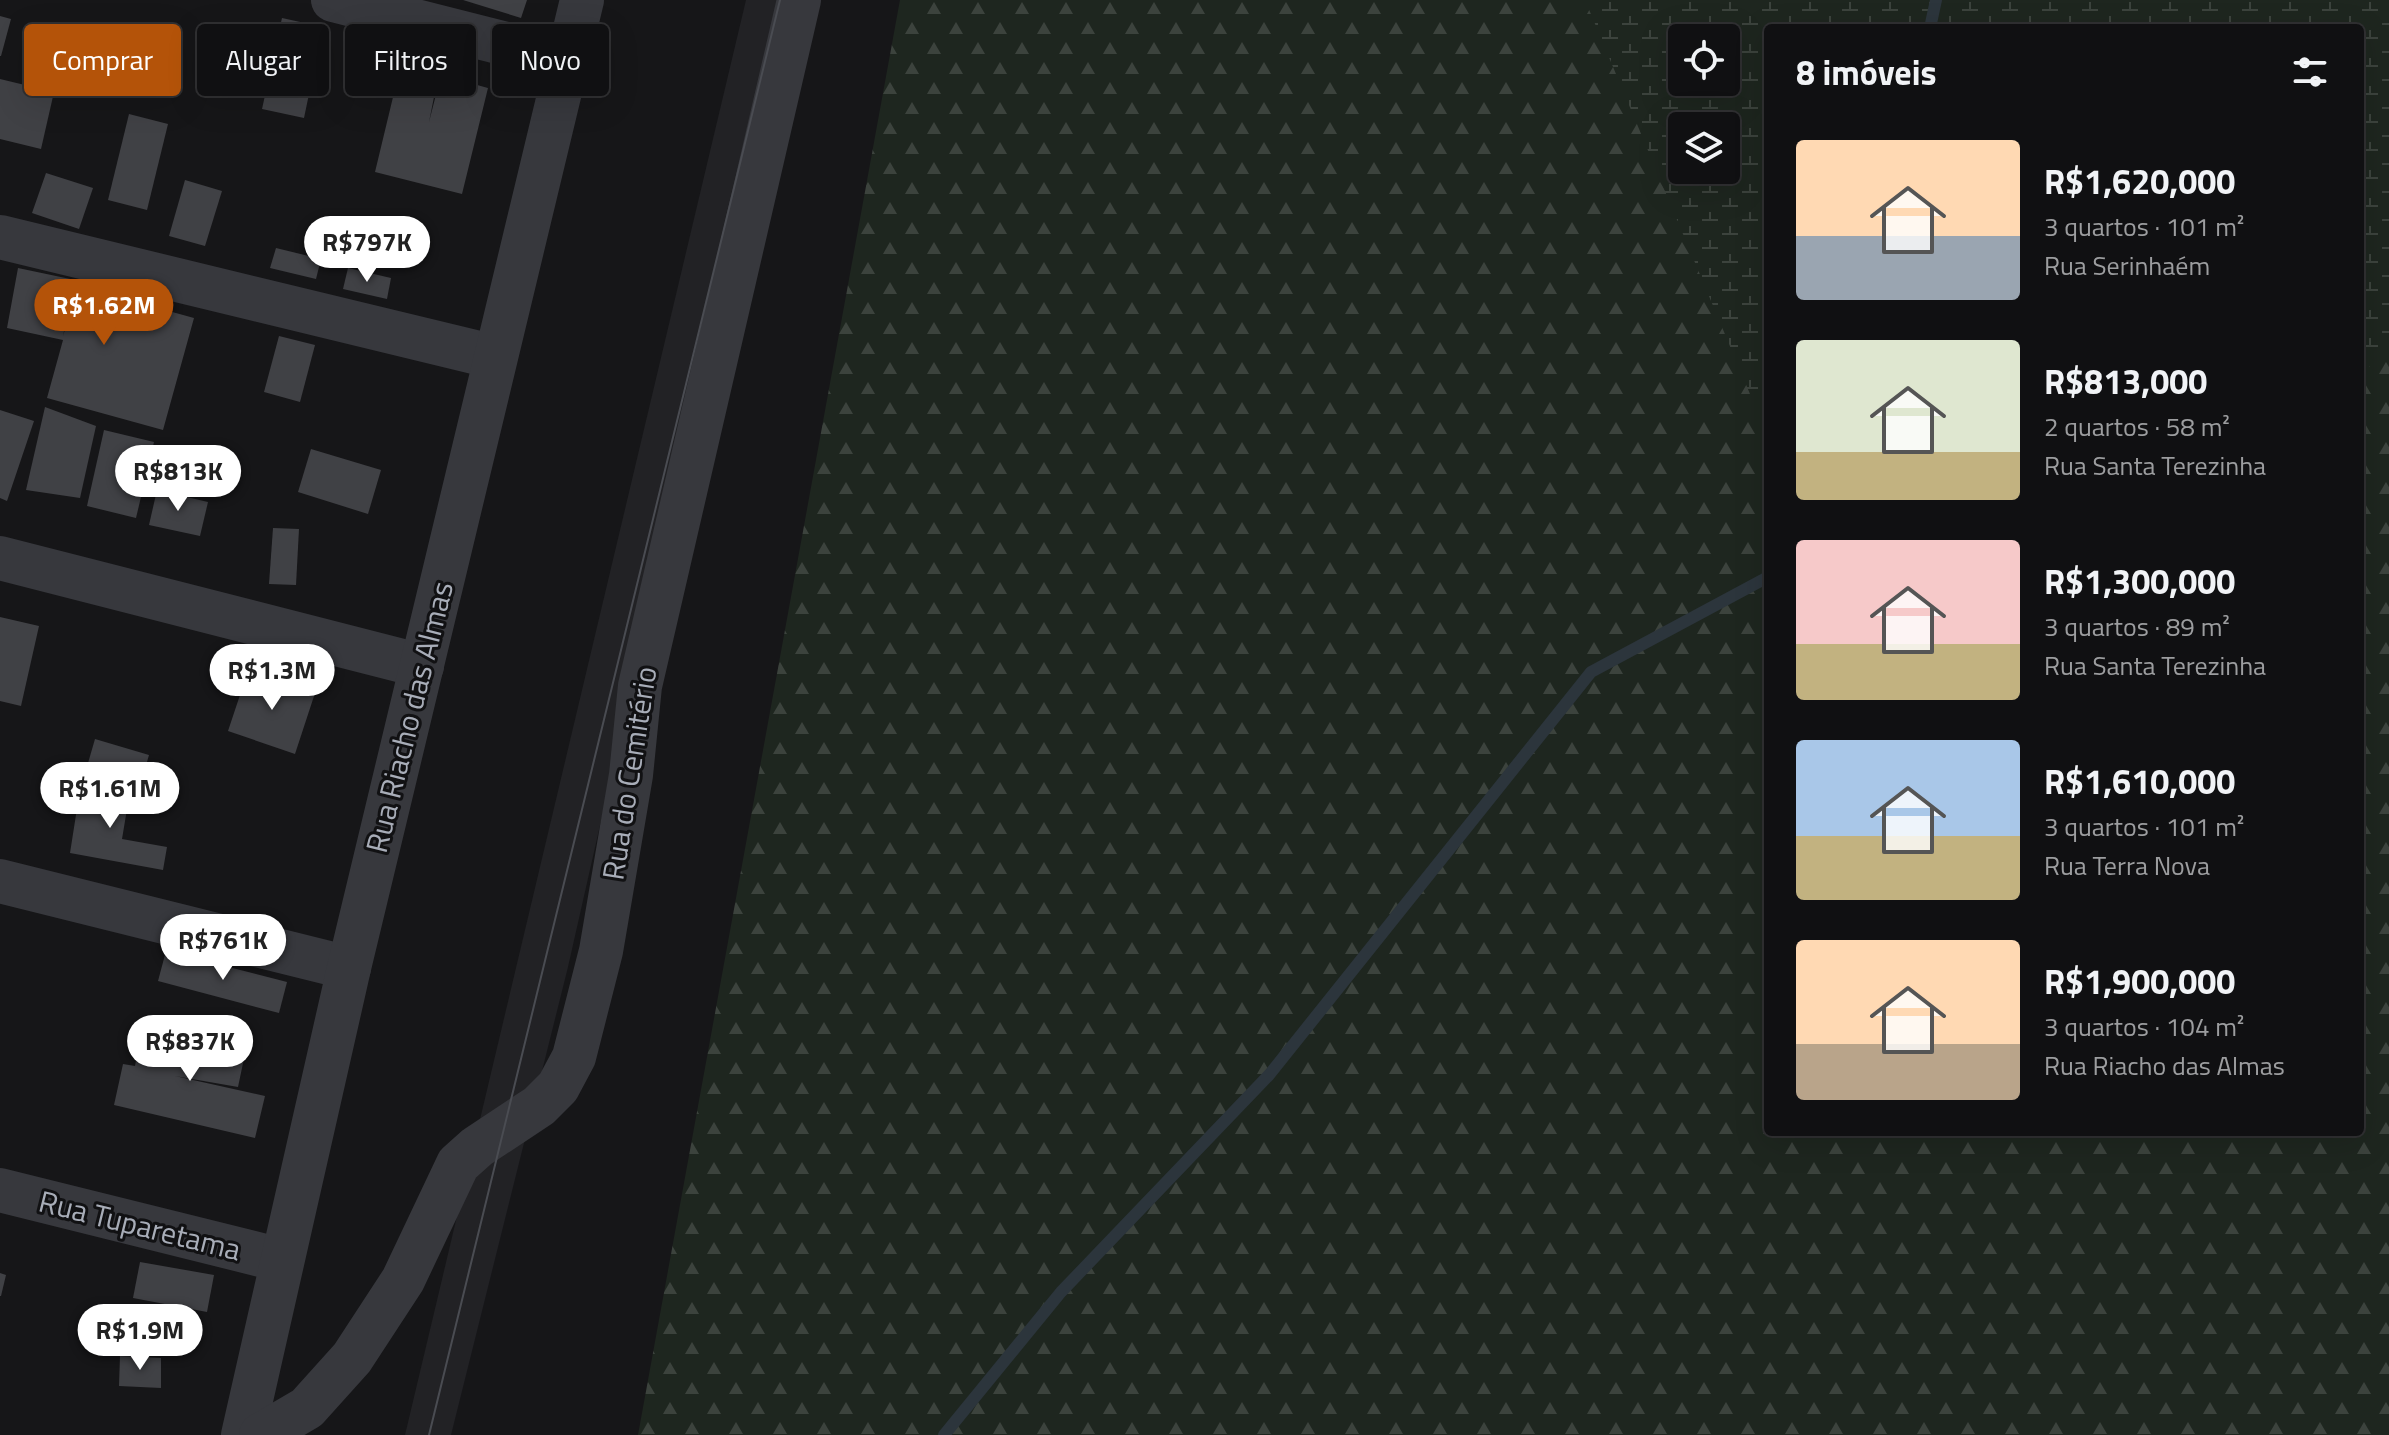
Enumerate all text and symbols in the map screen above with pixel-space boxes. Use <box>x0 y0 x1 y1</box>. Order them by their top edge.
chip: Comprar <box>24 24 181 96</box>
chip: Alugar <box>197 24 329 96</box>
chip: Filtros <box>345 24 476 96</box>
chip: Novo <box>492 24 609 96</box>
map controls <box>1668 24 1740 184</box>
button: locate <box>1668 24 1740 96</box>
text: 8 imóveis <box>1796 46 1937 98</box>
icon: filters <box>2288 50 2332 94</box>
button: layers <box>1668 112 1740 184</box>
text: R$1,620,000 <box>2044 155 2235 207</box>
icon: home <box>1860 172 1956 268</box>
text: 3 quartos · 101 m² <box>2044 207 2244 246</box>
pin: R$797K <box>302 216 432 284</box>
text: R$797K <box>322 222 412 261</box>
text: Rua Serinhaém <box>2044 246 2210 285</box>
pin: R$1.62M <box>30 279 178 347</box>
text: R$1.62M <box>52 285 156 324</box>
text: R$813,000 <box>2044 355 2207 407</box>
icon: home <box>1860 372 1956 468</box>
text: 2 quartos · 58 m² <box>2044 407 2230 446</box>
pin: R$813K <box>113 445 243 513</box>
text: Rua Santa Terezinha <box>2044 446 2266 485</box>
text: R$813K <box>133 451 223 490</box>
text: R$1,300,000 <box>2044 555 2235 607</box>
icon: home <box>1860 572 1956 668</box>
street label: Rua Riacho das Almas <box>353 577 465 857</box>
text: 3 quartos · 89 m² <box>2044 607 2230 646</box>
pin: R$1.3M <box>207 644 337 712</box>
text: Rua Santa Terezinha <box>2044 646 2266 685</box>
text: R$1.3M <box>228 650 316 689</box>
street label: Rua do Cemitério <box>589 663 669 883</box>
text: R$1,610,000 <box>2044 755 2235 807</box>
pin: R$1.61M <box>36 762 184 830</box>
text: R$1.61M <box>58 768 162 807</box>
icon: home <box>1860 772 1956 868</box>
text: 3 quartos · 101 m² <box>2044 807 2244 846</box>
text: Rua Terra Nova <box>2044 846 2210 885</box>
pin: R$761K <box>158 914 288 982</box>
text: R$761K <box>178 920 268 959</box>
text: R$1,900,000 <box>2044 955 2235 1007</box>
icon: home <box>1860 972 1956 1068</box>
text: 3 quartos · 104 m² <box>2044 1007 2244 1046</box>
pin: R$837K <box>125 1015 255 1083</box>
text: R$837K <box>145 1021 235 1060</box>
text: Rua Riacho das Almas <box>2044 1046 2285 1085</box>
street label: Rua Tuparetama <box>34 1178 246 1272</box>
pin: R$1.9M <box>75 1304 205 1372</box>
text: R$1.9M <box>96 1310 184 1349</box>

